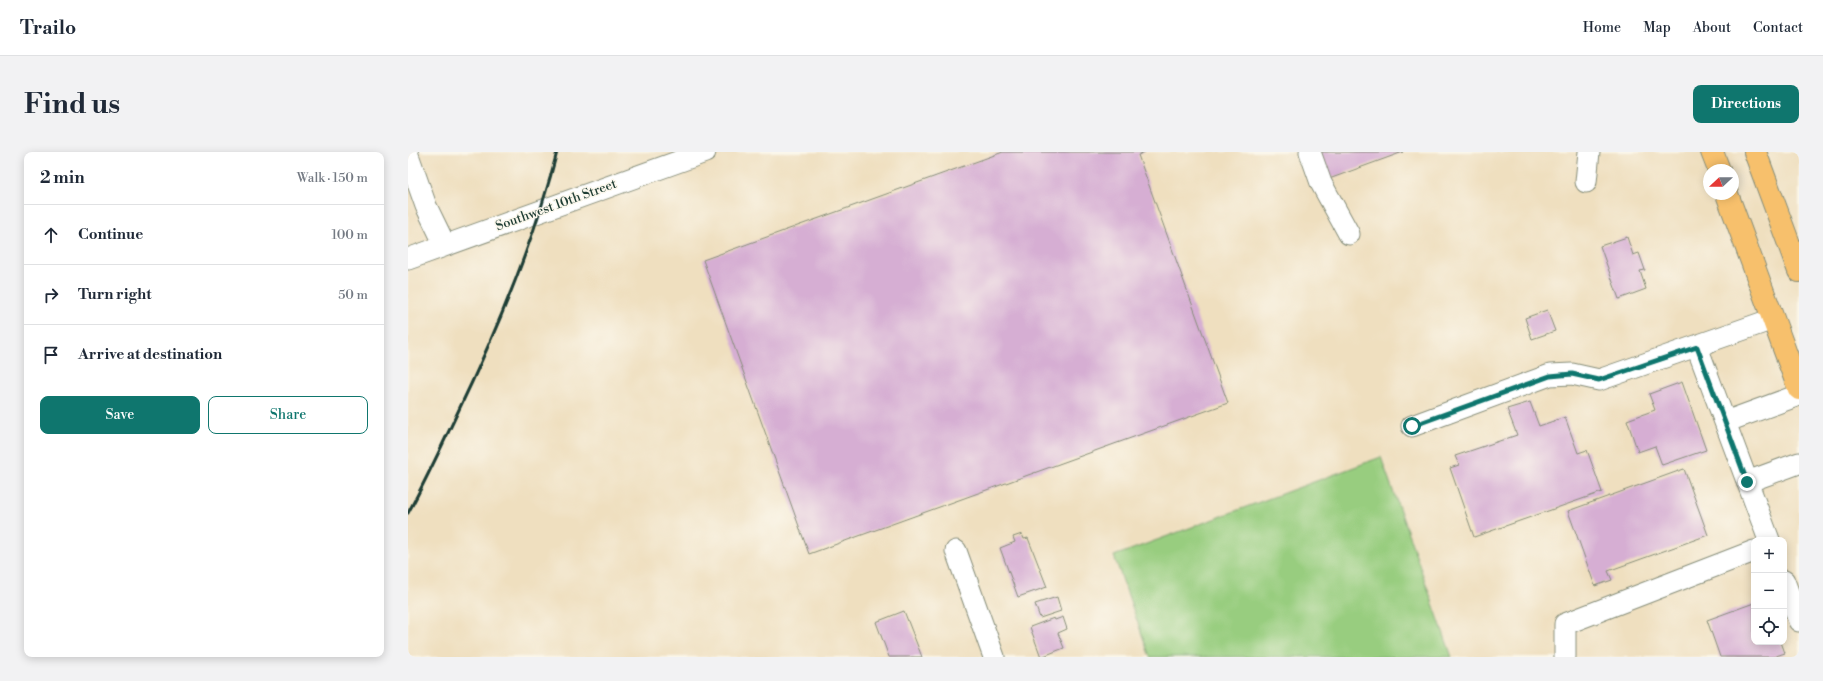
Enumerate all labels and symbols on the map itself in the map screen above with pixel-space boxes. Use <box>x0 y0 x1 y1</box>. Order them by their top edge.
north arrow <box>1703 164 1739 200</box>
street label: Southwest 10th Street <box>493 176 619 234</box>
route start <box>1403 417 1421 435</box>
route end <box>1738 473 1756 491</box>

